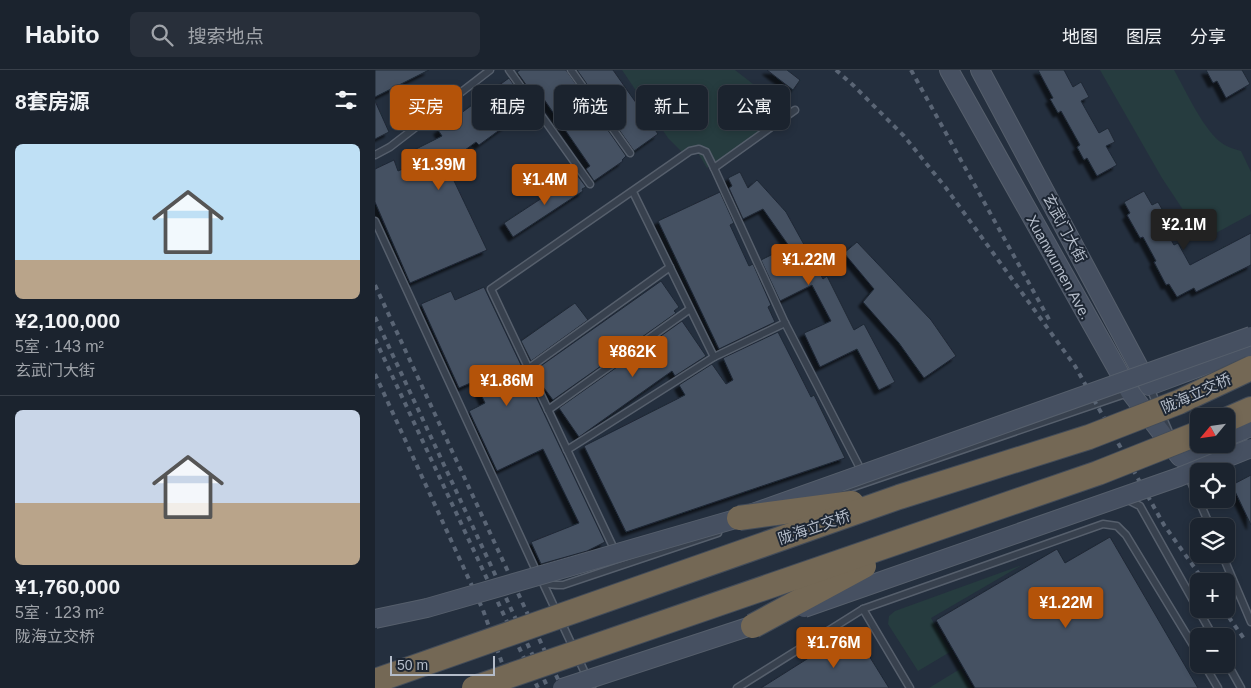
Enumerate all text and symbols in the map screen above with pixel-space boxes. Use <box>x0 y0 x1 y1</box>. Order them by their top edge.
search box <box>130 12 480 57</box>
text: Habito <box>25 21 100 48</box>
icon: search <box>148 21 176 49</box>
text: 搜索地点 <box>188 26 264 47</box>
text: 地图 <box>1062 27 1098 47</box>
text: 图层 <box>1126 27 1162 47</box>
text: 分享 <box>1190 27 1226 47</box>
chip: 买房 <box>390 85 462 130</box>
chip: 租房 <box>472 85 544 130</box>
chip: 筛选 <box>554 85 626 130</box>
chip: 新上 <box>636 85 708 130</box>
chip: 公寓 <box>718 85 790 130</box>
icon: filters <box>332 86 360 114</box>
text: 8套房源 <box>15 90 90 113</box>
pin: ¥1.39M <box>398 148 480 191</box>
text: ¥1.39M <box>412 156 466 173</box>
pin: ¥1.4M <box>510 164 580 206</box>
text: ¥1.4M <box>523 171 567 188</box>
icon: home <box>143 177 233 267</box>
street label: 玄武门大街 <box>1040 191 1090 265</box>
pin: ¥2.1M <box>1149 208 1219 251</box>
street label: Xuanwumen Ave. <box>1023 212 1095 322</box>
text: ¥2.1M <box>1162 216 1206 233</box>
pin: ¥1.22M <box>768 244 850 286</box>
text: ¥1.22M <box>782 251 836 268</box>
text: ¥2,100,000 <box>15 309 120 332</box>
pin: ¥862K <box>598 336 668 378</box>
text: 5室 · 143 m² <box>15 338 104 355</box>
text: ¥862K <box>609 343 657 360</box>
text: 玄武门大街 <box>15 362 95 379</box>
pin: ¥1.86M <box>466 364 548 407</box>
street label: 陇海立交桥 <box>1158 370 1234 416</box>
text: ¥1.86M <box>480 372 534 389</box>
north arrow <box>1190 408 1235 452</box>
map controls <box>1190 408 1235 673</box>
icon: home <box>143 442 233 532</box>
button: locate <box>1190 463 1235 508</box>
street label: 陇海立交桥 <box>776 507 852 547</box>
button: layers <box>1190 518 1235 563</box>
button: + <box>1190 573 1235 618</box>
text: ¥1,760,000 <box>15 575 120 598</box>
pin: ¥1.22M <box>1025 586 1107 629</box>
text: ¥1.22M <box>1039 594 1093 611</box>
text: 5室 · 123 m² <box>15 604 104 621</box>
pin: ¥1.76M <box>793 626 875 669</box>
text: 陇海立交桥 <box>15 628 95 645</box>
button: − <box>1190 628 1235 673</box>
text: ¥1.76M <box>807 634 861 651</box>
scale bar <box>390 653 495 676</box>
text: 50 m <box>397 657 428 673</box>

